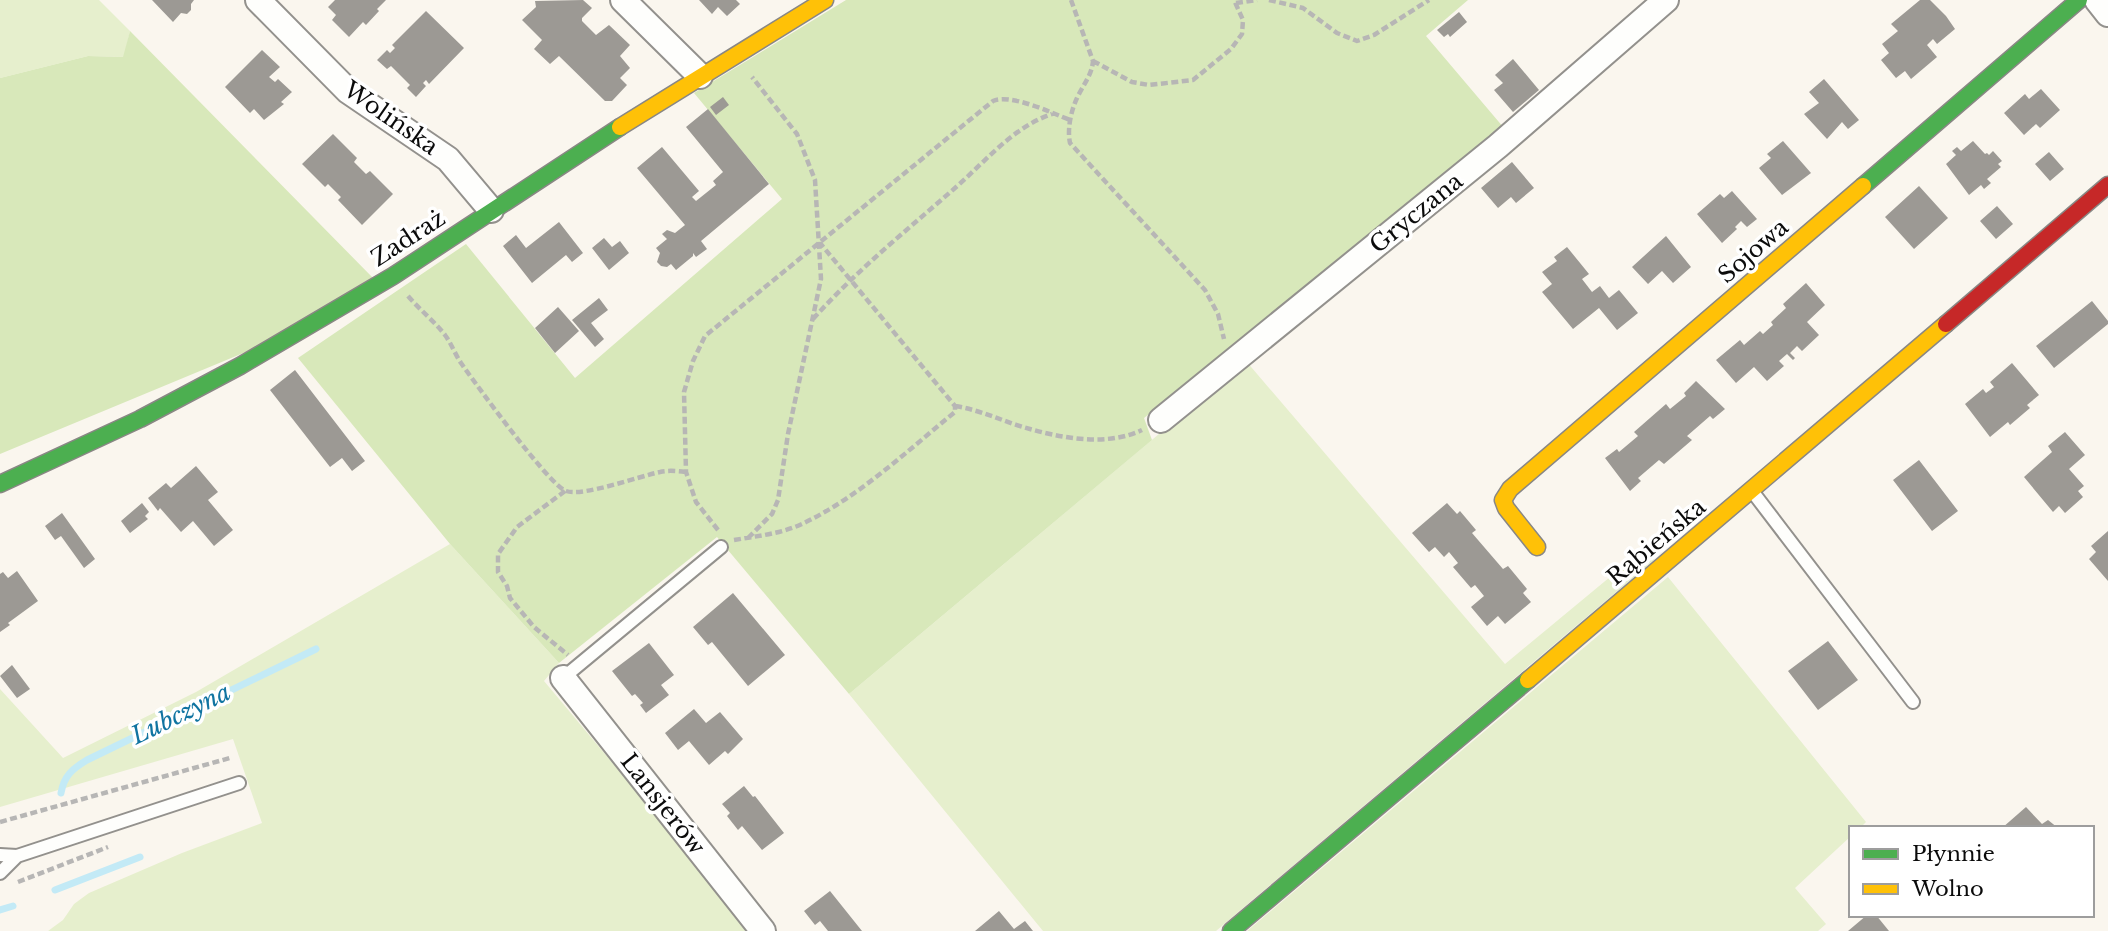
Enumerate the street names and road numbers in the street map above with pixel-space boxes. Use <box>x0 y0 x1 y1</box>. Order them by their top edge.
street label: Wolińska <box>338 75 444 161</box>
street label: Gryczana <box>1364 167 1468 259</box>
street label: Zadraż <box>366 204 450 272</box>
street label: Sojowa <box>1712 213 1794 289</box>
street label: Rąbieńska <box>1601 493 1711 591</box>
street label: Lansjerów <box>615 748 711 861</box>

